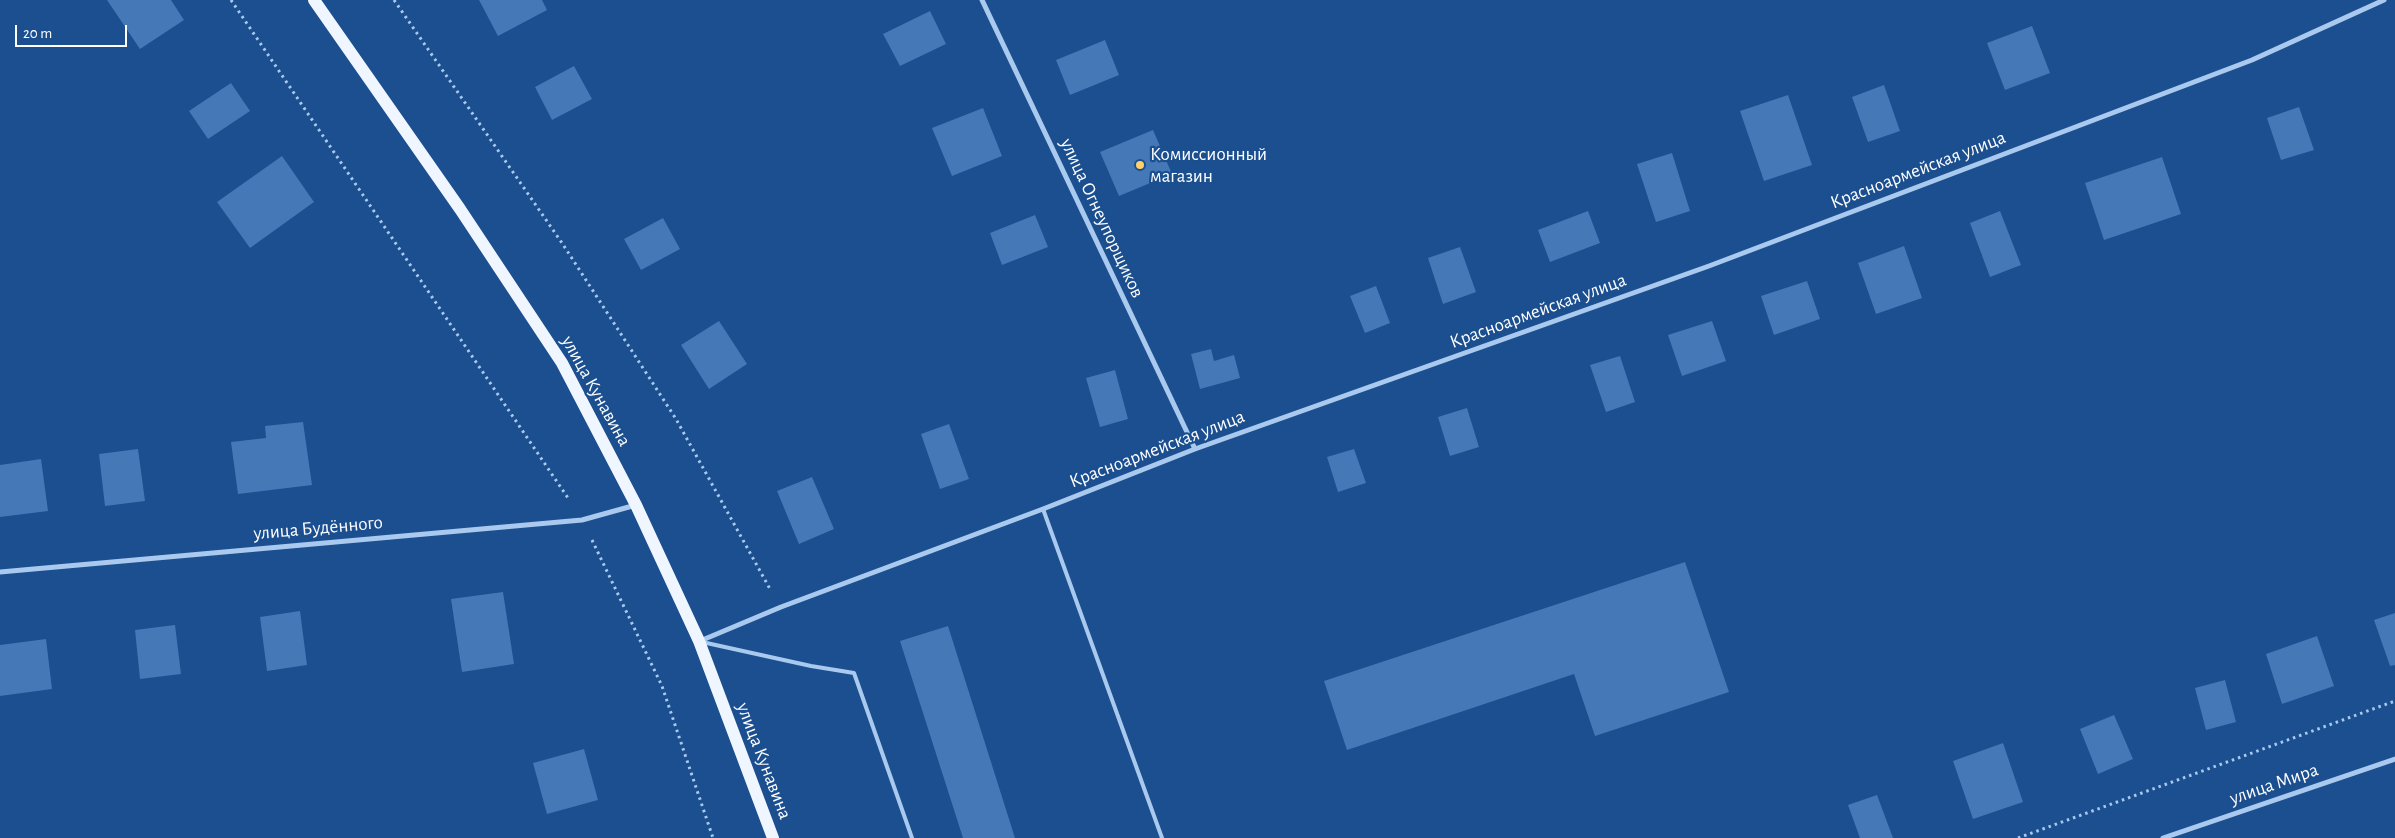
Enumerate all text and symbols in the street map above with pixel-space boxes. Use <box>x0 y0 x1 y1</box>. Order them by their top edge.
scale bar <box>18 15 130 47</box>
text: 20 m <box>23 26 52 41</box>
street label: Красноармейская улица <box>1827 126 2009 214</box>
street label: улица Огнеупорщиков <box>1055 135 1149 301</box>
place label: Комиссионный магазин <box>1150 143 1267 187</box>
marker: Комиссионный магазин <box>1134 159 1146 171</box>
street label: Красноармейская улица <box>1447 268 1629 354</box>
street label: улица Кунавина <box>556 332 636 450</box>
street label: Красноармейская улица <box>1066 405 1248 493</box>
street label: улица Будённого <box>252 511 384 545</box>
street label: улица Кунавина <box>731 699 797 823</box>
street label: улица Мира <box>2227 758 2321 810</box>

